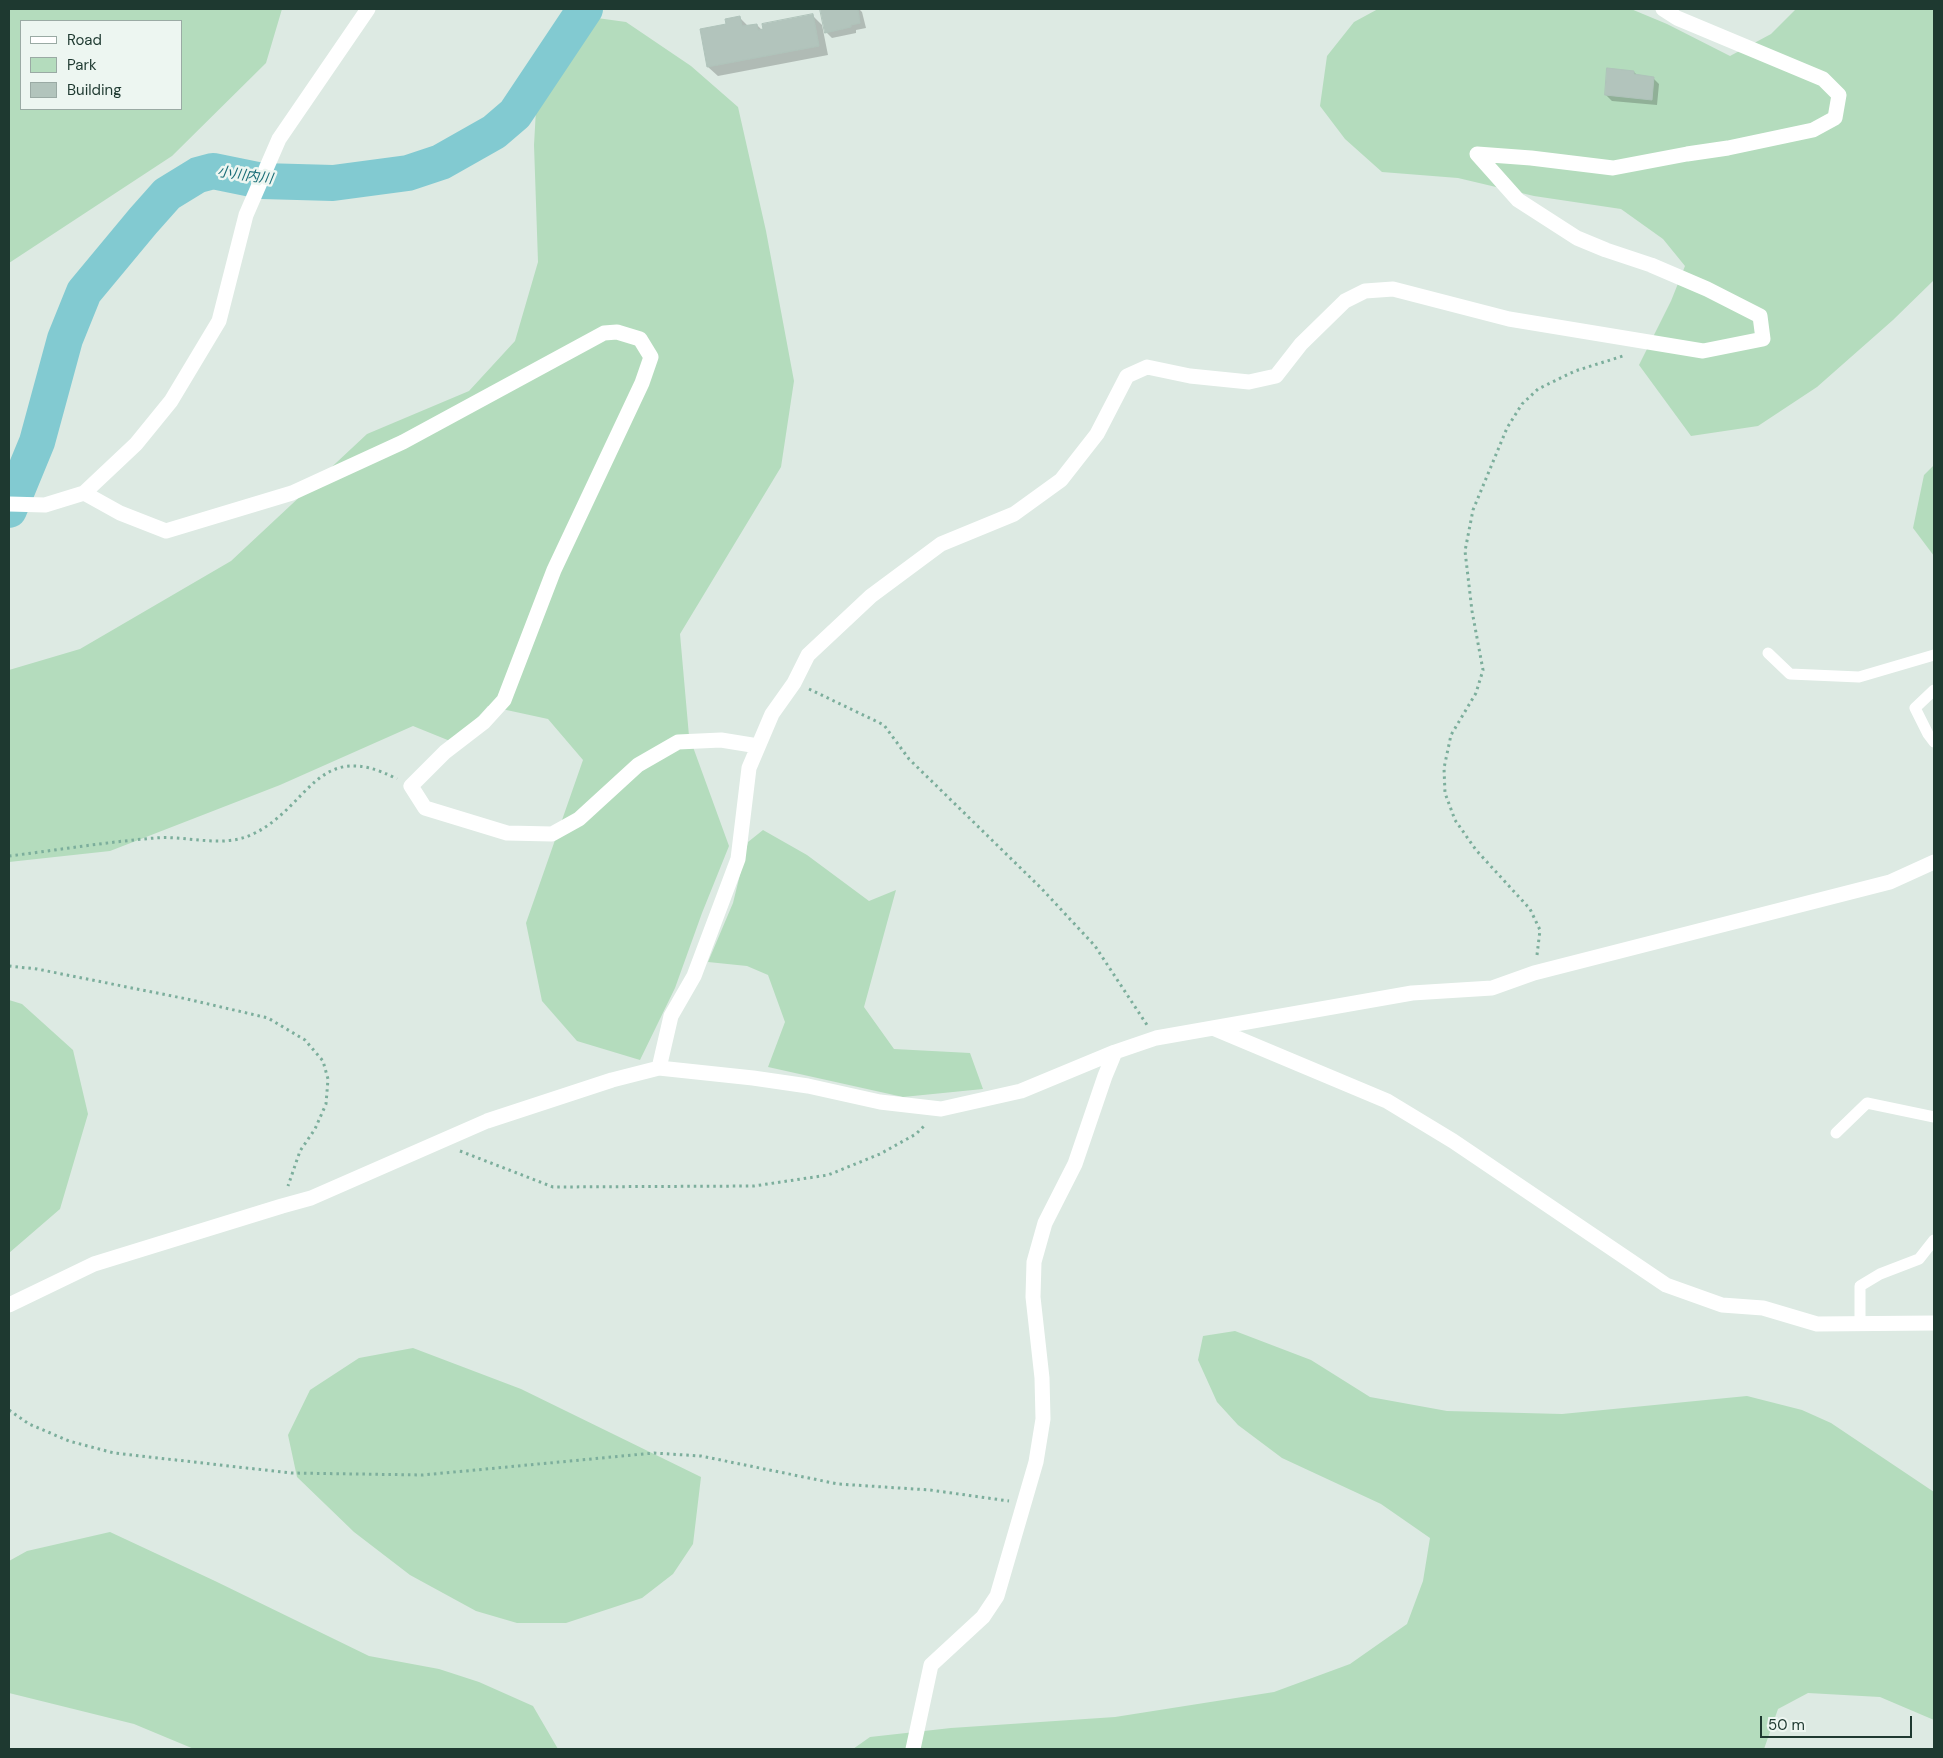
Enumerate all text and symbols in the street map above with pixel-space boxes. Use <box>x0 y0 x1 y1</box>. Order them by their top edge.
legend <box>20 20 182 110</box>
text: Road <box>67 30 102 50</box>
text: Park <box>67 55 97 75</box>
text: Building <box>67 80 122 100</box>
water label: 小川内川 <box>216 164 274 188</box>
scale bar <box>1763 1706 1916 1738</box>
text: 50 m <box>1768 1715 1805 1735</box>

